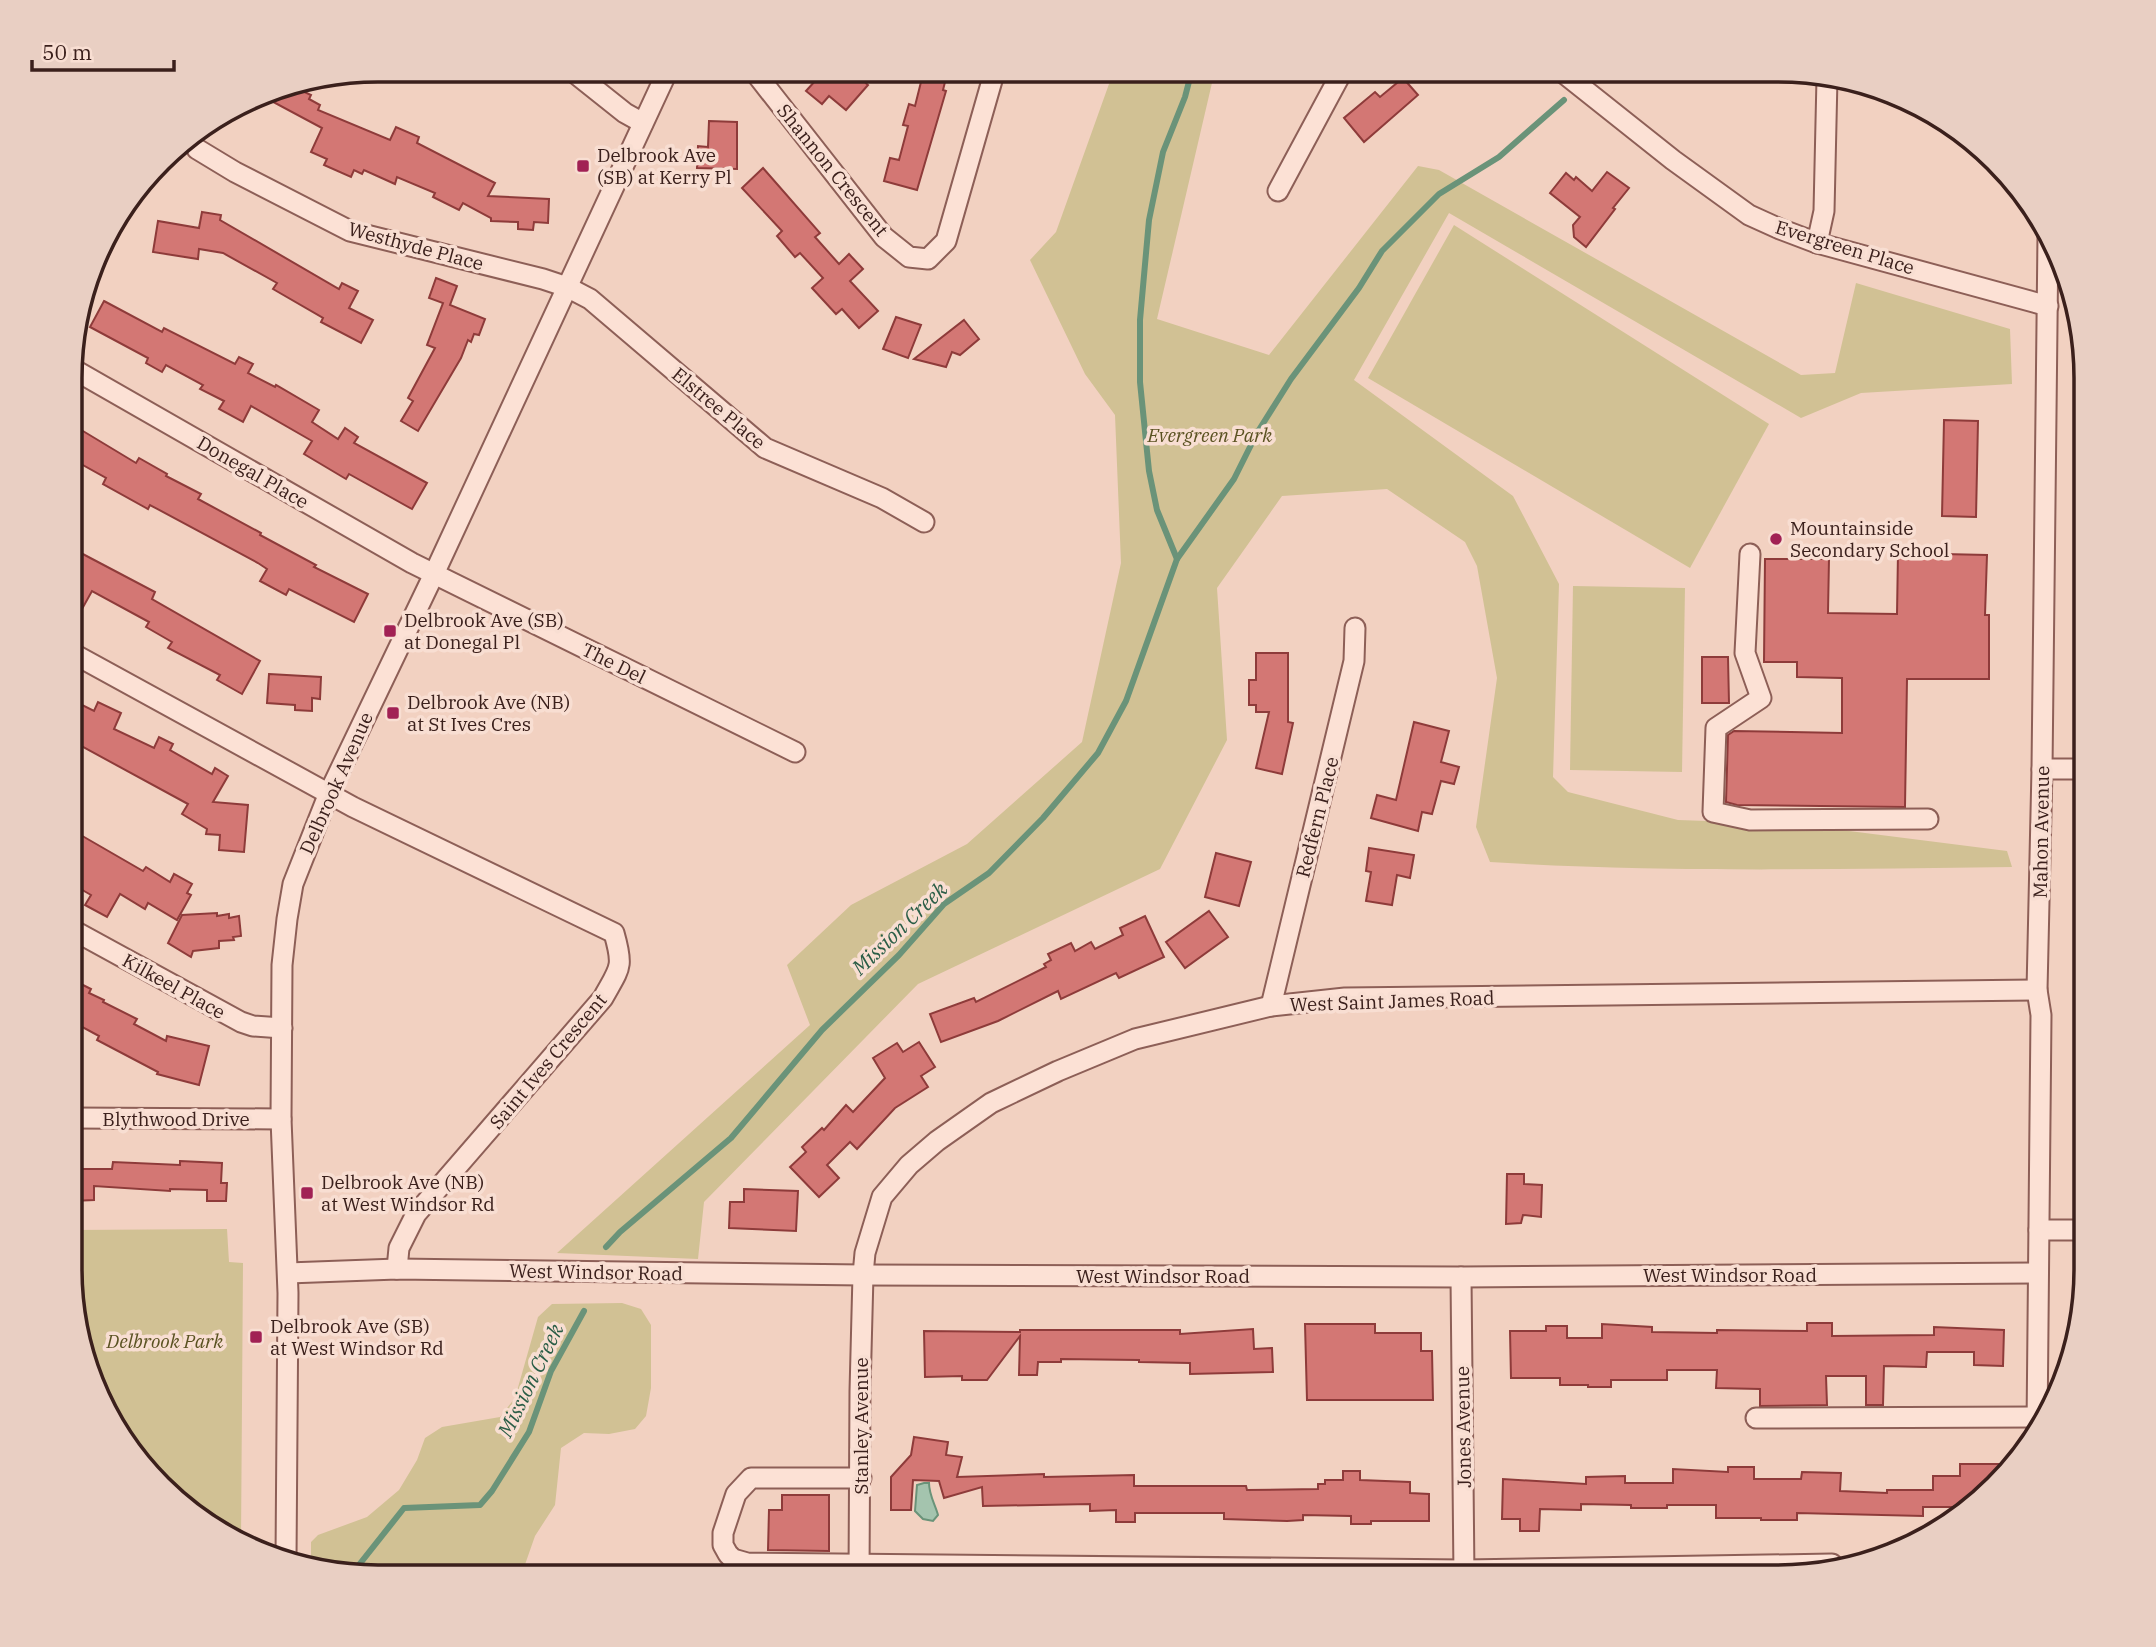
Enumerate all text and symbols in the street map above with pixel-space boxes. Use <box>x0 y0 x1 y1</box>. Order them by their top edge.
scale bar <box>32 28 173 72</box>
text: 50 m <box>42 38 92 66</box>
street label: Shannon Crescent <box>772 99 894 241</box>
place label: Delbrook Ave (SB) at Kerry Pl <box>597 143 732 189</box>
marker: Delbrook Ave (SB) at Kerry Pl <box>575 158 591 174</box>
street label: Evergreen Place <box>1773 214 1917 280</box>
street label: Westhyde Place <box>346 216 486 276</box>
street label: Elstree Place <box>667 362 771 454</box>
park label: Evergreen Park <box>1147 423 1273 447</box>
street label: Donegal Place <box>193 430 313 514</box>
place label: Mountainside Secondary School <box>1790 516 1950 562</box>
marker: Mountainside Secondary School <box>1768 531 1784 547</box>
place label: Delbrook Ave (SB) at Donegal Pl <box>404 608 564 654</box>
marker: Delbrook Ave (SB) at Donegal Pl <box>382 623 398 639</box>
street label: The Del <box>578 637 650 689</box>
place label: Delbrook Ave (NB) at St Ives Cres <box>407 690 570 736</box>
marker: Delbrook Ave (NB) at St Ives Cres <box>385 705 401 721</box>
street label: Delbrook Avenue <box>294 708 378 858</box>
street label: Redfern Place <box>1290 754 1344 880</box>
street label: Mahon Avenue <box>2028 765 2054 899</box>
water label: Mission Creek <box>844 875 953 981</box>
street label: Kilkeel Place <box>118 948 230 1024</box>
street label: West Saint James Road <box>1289 985 1495 1017</box>
street label: Saint Ives Crescent <box>484 988 612 1134</box>
street label: Blythwood Drive <box>102 1107 250 1131</box>
place label: Delbrook Ave (NB) at West Windsor Rd <box>321 1170 495 1216</box>
marker: Delbrook Ave (NB) at West Windsor Rd <box>299 1185 315 1201</box>
street label: West Windsor Road <box>509 1258 683 1286</box>
street label: West Windsor Road <box>1643 1263 1817 1287</box>
street label: West Windsor Road <box>1076 1264 1250 1288</box>
place label: Delbrook Ave (SB) at West Windsor Rd <box>270 1314 444 1360</box>
water label: Mission Creek <box>490 1318 570 1442</box>
park label: Delbrook Park <box>106 1329 224 1353</box>
marker: Delbrook Ave (SB) at West Windsor Rd <box>248 1329 264 1345</box>
street label: Stanley Avenue <box>849 1357 873 1495</box>
street label: Jones Avenue <box>1450 1366 1476 1488</box>

